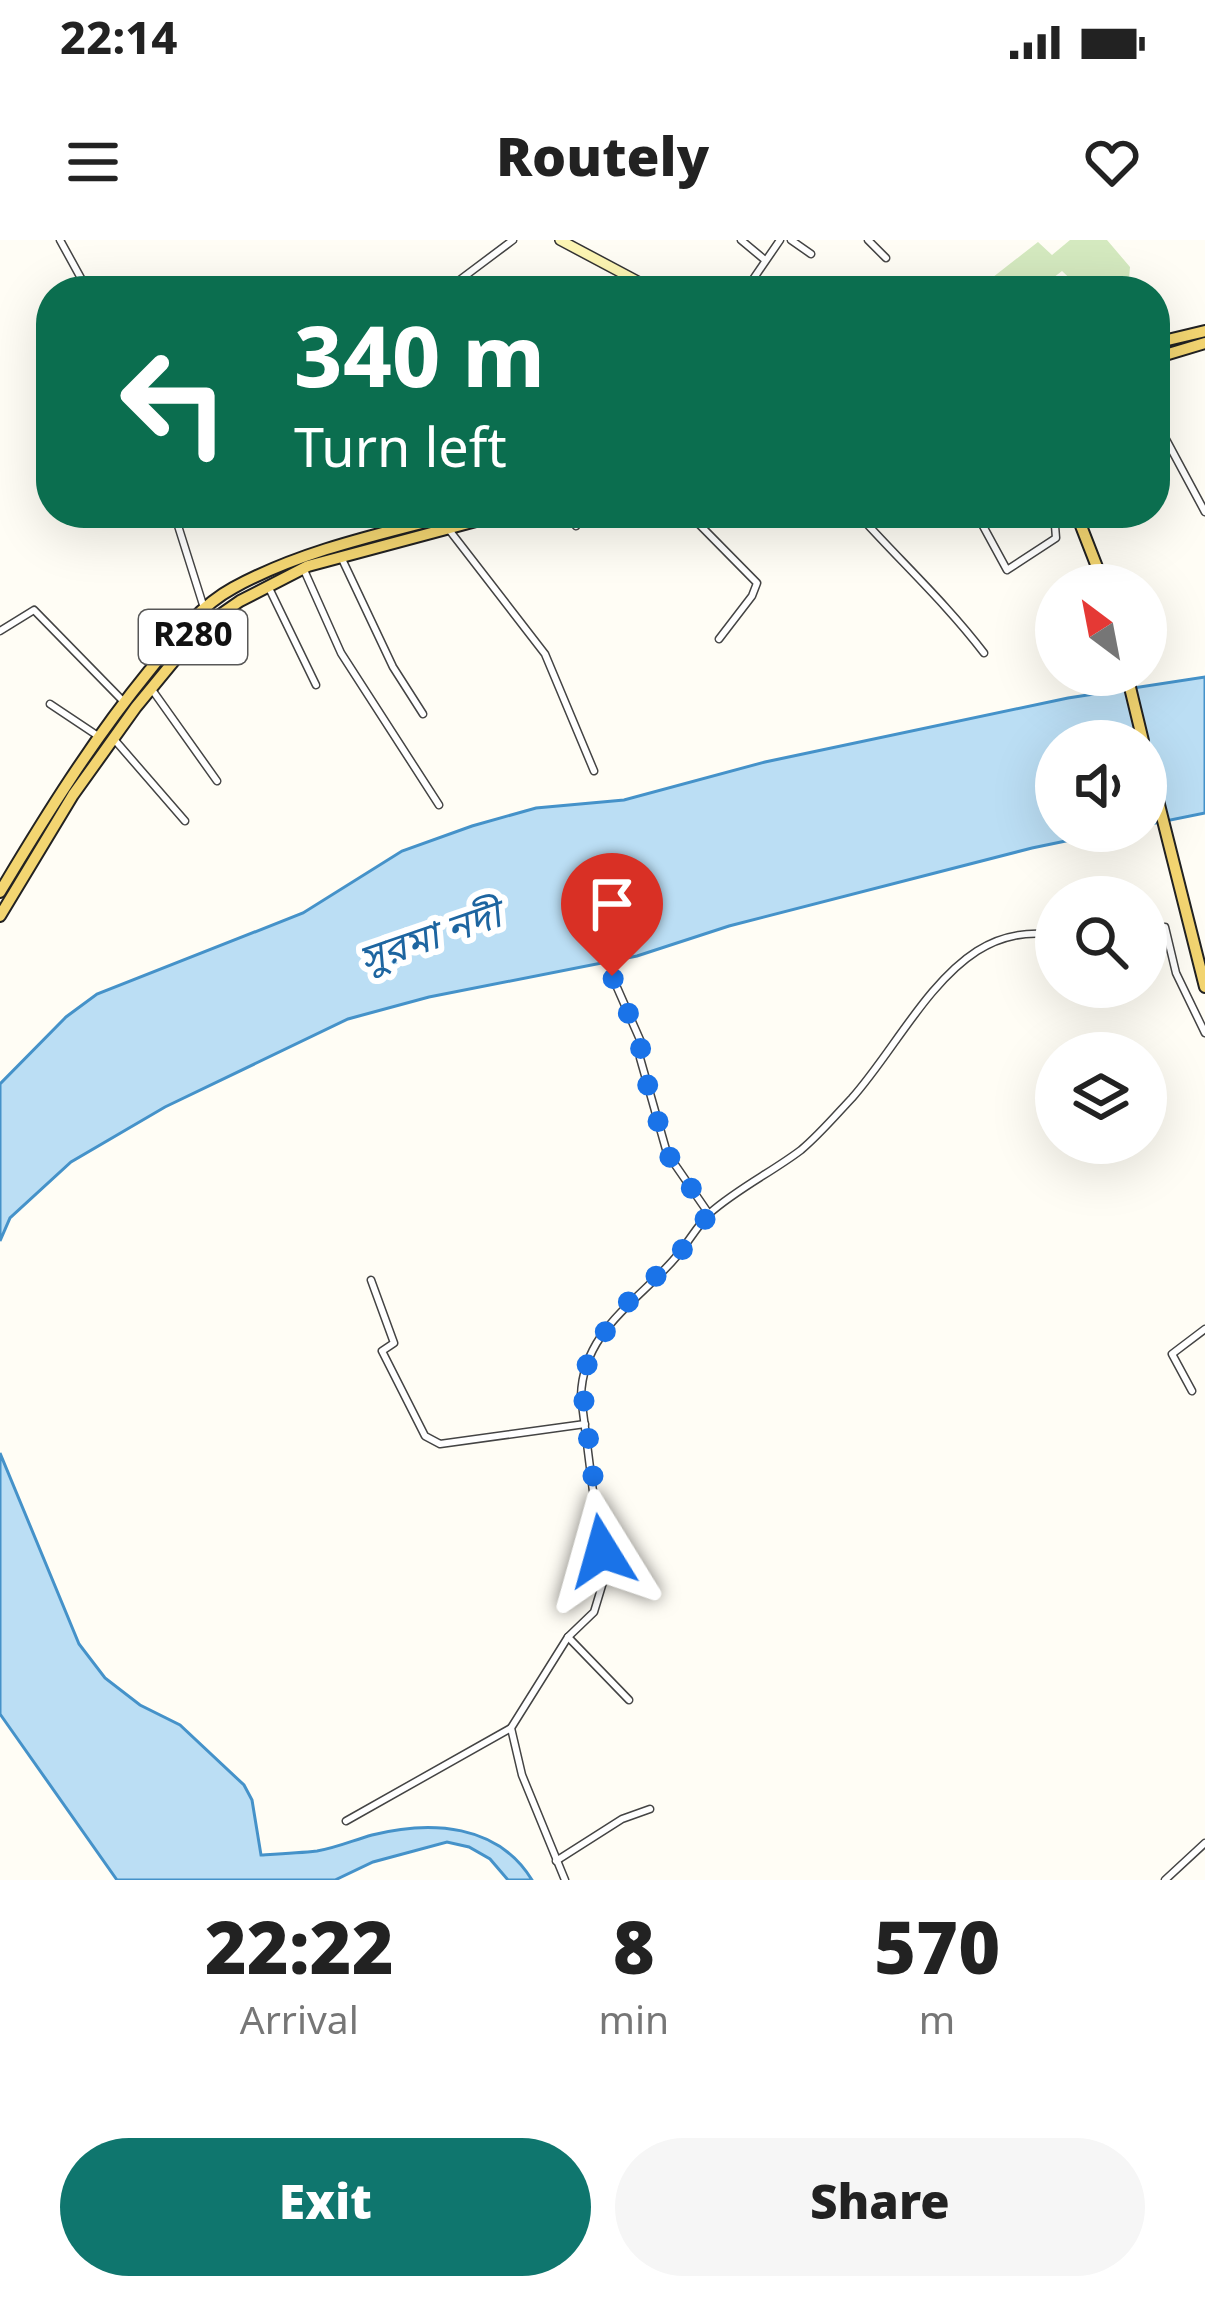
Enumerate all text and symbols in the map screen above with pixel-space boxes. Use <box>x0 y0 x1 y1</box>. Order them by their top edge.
text: 22:14 <box>60 13 178 72</box>
text: Routely <box>496 126 709 198</box>
icon: menu <box>60 129 126 195</box>
icon: heart <box>1079 129 1145 195</box>
text: 340 m <box>294 310 545 421</box>
icon: left <box>96 324 252 480</box>
text: Turn left <box>294 417 507 489</box>
north arrow <box>1035 564 1167 696</box>
map controls <box>1035 564 1167 1164</box>
road number: R280 <box>139 610 247 664</box>
button: sound <box>1035 720 1167 852</box>
pin <box>561 853 663 976</box>
icon: arrive <box>579 871 645 937</box>
button: search <box>1035 876 1167 1008</box>
water label: সুরমা নদী <box>353 889 515 989</box>
button: layers <box>1035 1032 1167 1164</box>
position arrow <box>539 1488 665 1614</box>
text: 22:22 <box>205 1908 394 2003</box>
text: 8 <box>613 1908 655 2003</box>
text: 570 <box>874 1908 1000 2003</box>
text: Arrival <box>240 1998 359 2050</box>
text: min <box>599 1998 669 2050</box>
text: m <box>919 1998 955 2050</box>
button: Exit <box>60 2138 591 2276</box>
button: Share <box>615 2138 1145 2276</box>

